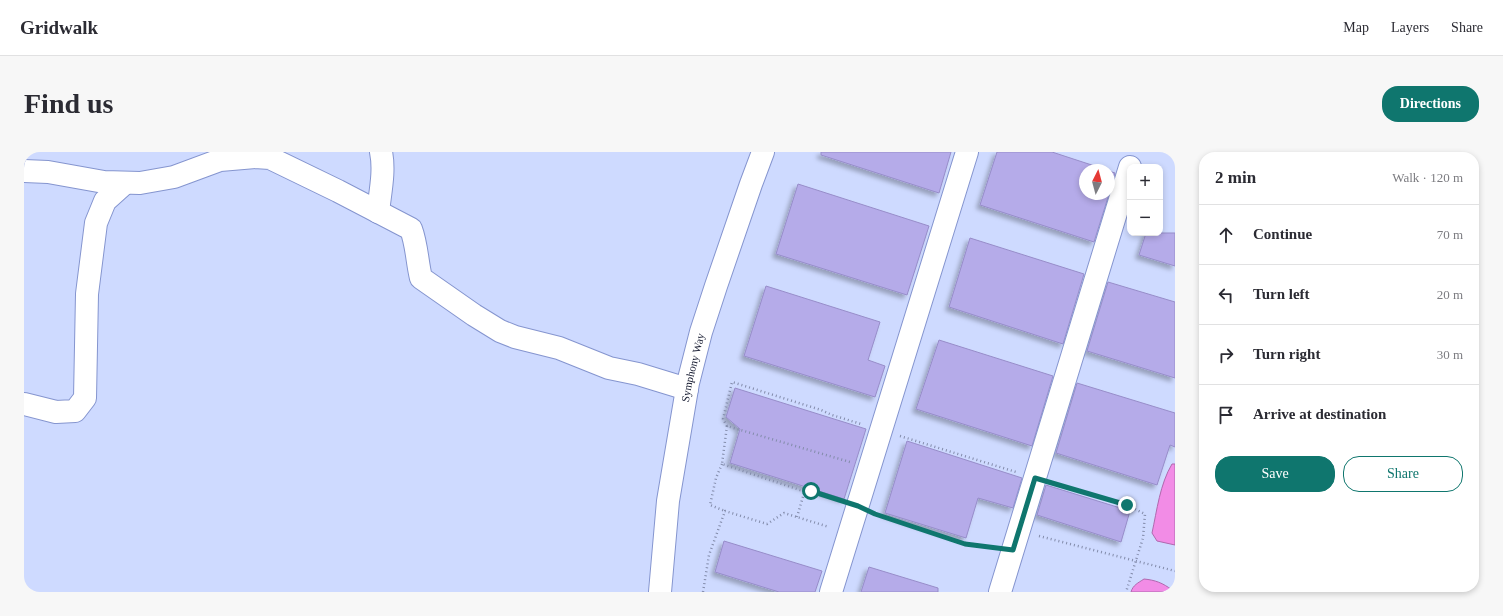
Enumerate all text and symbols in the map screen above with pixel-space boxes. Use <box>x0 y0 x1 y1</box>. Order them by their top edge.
text: Gridwalk <box>20 17 98 38</box>
text: Map <box>1343 20 1369 35</box>
text: Layers <box>1391 20 1429 35</box>
text: Share <box>1451 20 1483 35</box>
button: Directions <box>1382 86 1479 122</box>
text: Find us <box>24 88 114 119</box>
north arrow <box>1079 164 1115 200</box>
map controls <box>1127 164 1163 236</box>
button: + <box>1127 164 1163 200</box>
text: 2 min <box>1215 168 1256 187</box>
text: Walk · 120 m <box>1392 170 1463 185</box>
button: − <box>1127 200 1163 236</box>
icon: ahead <box>1215 224 1237 246</box>
text: Continue <box>1253 226 1312 242</box>
text: 70 m <box>1437 227 1463 242</box>
icon: left <box>1215 284 1237 306</box>
text: Turn left <box>1253 286 1310 302</box>
text: 20 m <box>1437 287 1463 302</box>
street label: Symphony Way <box>679 332 707 403</box>
icon: right <box>1215 344 1237 366</box>
text: Turn right <box>1253 346 1320 362</box>
text: 30 m <box>1437 347 1463 362</box>
icon: arrive <box>1215 404 1237 426</box>
text: Arrive at destination <box>1253 406 1386 422</box>
button: Save <box>1215 456 1335 492</box>
button: Share <box>1343 456 1463 492</box>
route start <box>802 482 820 500</box>
route end <box>1118 496 1136 514</box>

